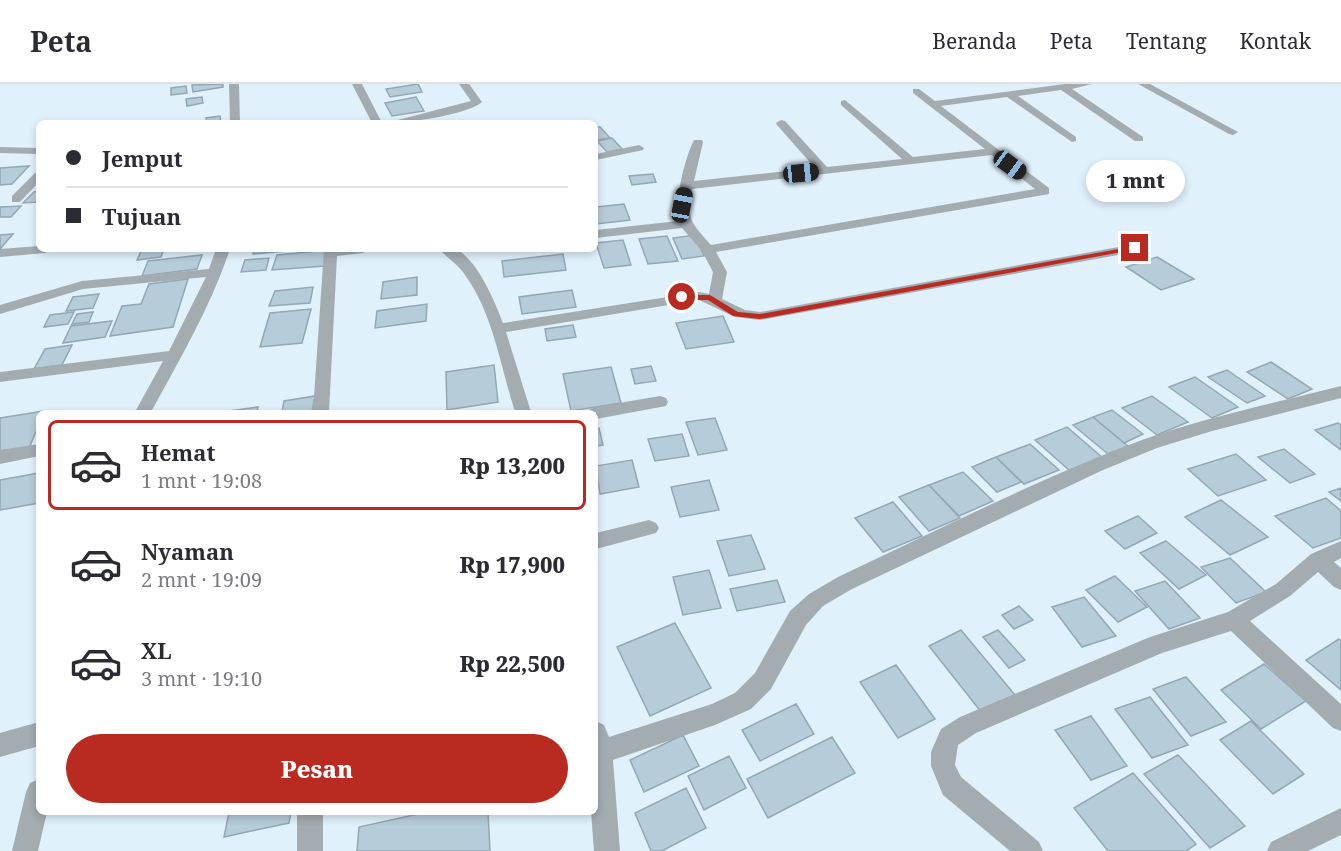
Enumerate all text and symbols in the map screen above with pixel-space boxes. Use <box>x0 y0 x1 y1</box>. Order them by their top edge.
text: Peta <box>30 22 92 60</box>
text: Beranda <box>932 27 1017 55</box>
text: Peta <box>1050 27 1093 55</box>
text: Tentang <box>1126 27 1207 55</box>
text: Kontak <box>1240 27 1311 55</box>
text: Jemput <box>102 143 183 173</box>
car <box>990 147 1030 183</box>
callout: 1 mnt <box>1086 161 1184 203</box>
car <box>782 162 820 184</box>
text: 1 mnt <box>1106 167 1165 194</box>
car <box>670 186 694 224</box>
text: Tujuan <box>102 201 181 231</box>
route end <box>1121 234 1148 261</box>
route start <box>668 283 695 310</box>
text: Hemat <box>141 437 215 467</box>
icon: car <box>69 438 123 492</box>
text: Rp 13,200 <box>459 450 565 480</box>
text: 1 mnt · 19:08 <box>141 467 262 494</box>
text: Nyaman <box>141 536 234 566</box>
icon: car <box>69 537 123 591</box>
text: Rp 17,900 <box>459 549 565 579</box>
text: 2 mnt · 19:09 <box>141 566 262 593</box>
text: XL <box>141 635 172 665</box>
icon: car <box>69 636 123 690</box>
text: Rp 22,500 <box>459 648 565 678</box>
text: 3 mnt · 19:10 <box>141 665 262 692</box>
button: Pesan <box>66 734 568 803</box>

